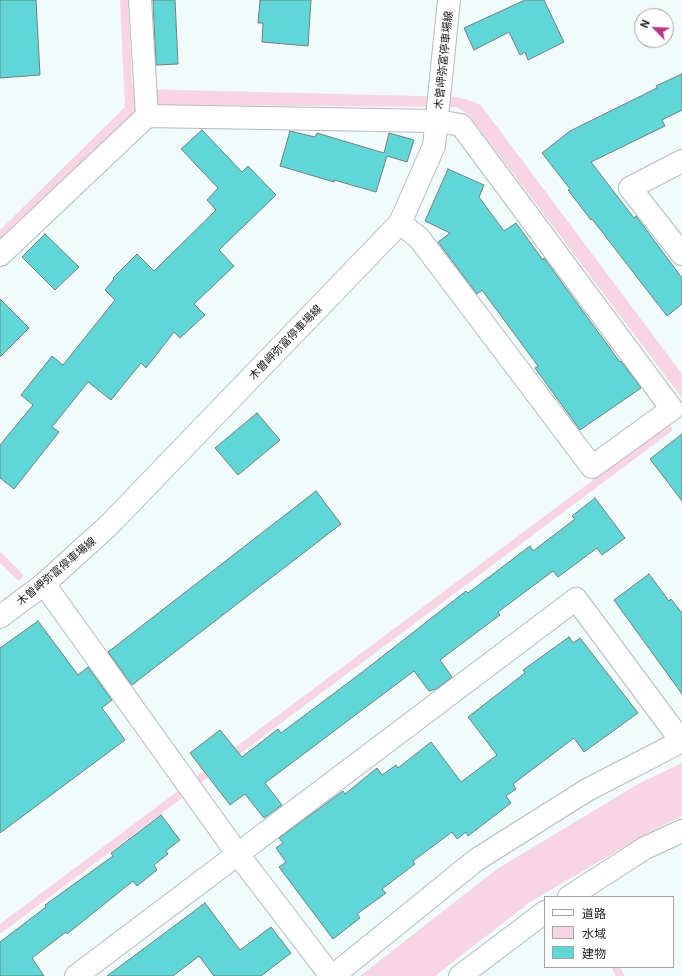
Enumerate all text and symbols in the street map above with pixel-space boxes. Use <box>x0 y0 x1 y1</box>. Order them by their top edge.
north arrow <box>634 8 674 48</box>
street label: 木曽岬弥富停車場線 <box>431 10 455 110</box>
text: N <box>635 17 653 31</box>
street label: 木曽岬弥富停車場線 <box>246 302 324 382</box>
street label: 木曽岬弥富停車場線 <box>14 534 98 608</box>
legend <box>544 896 674 968</box>
text: 道路 <box>582 904 606 921</box>
text: 水域 <box>582 924 606 941</box>
text: 建物 <box>582 944 606 961</box>

